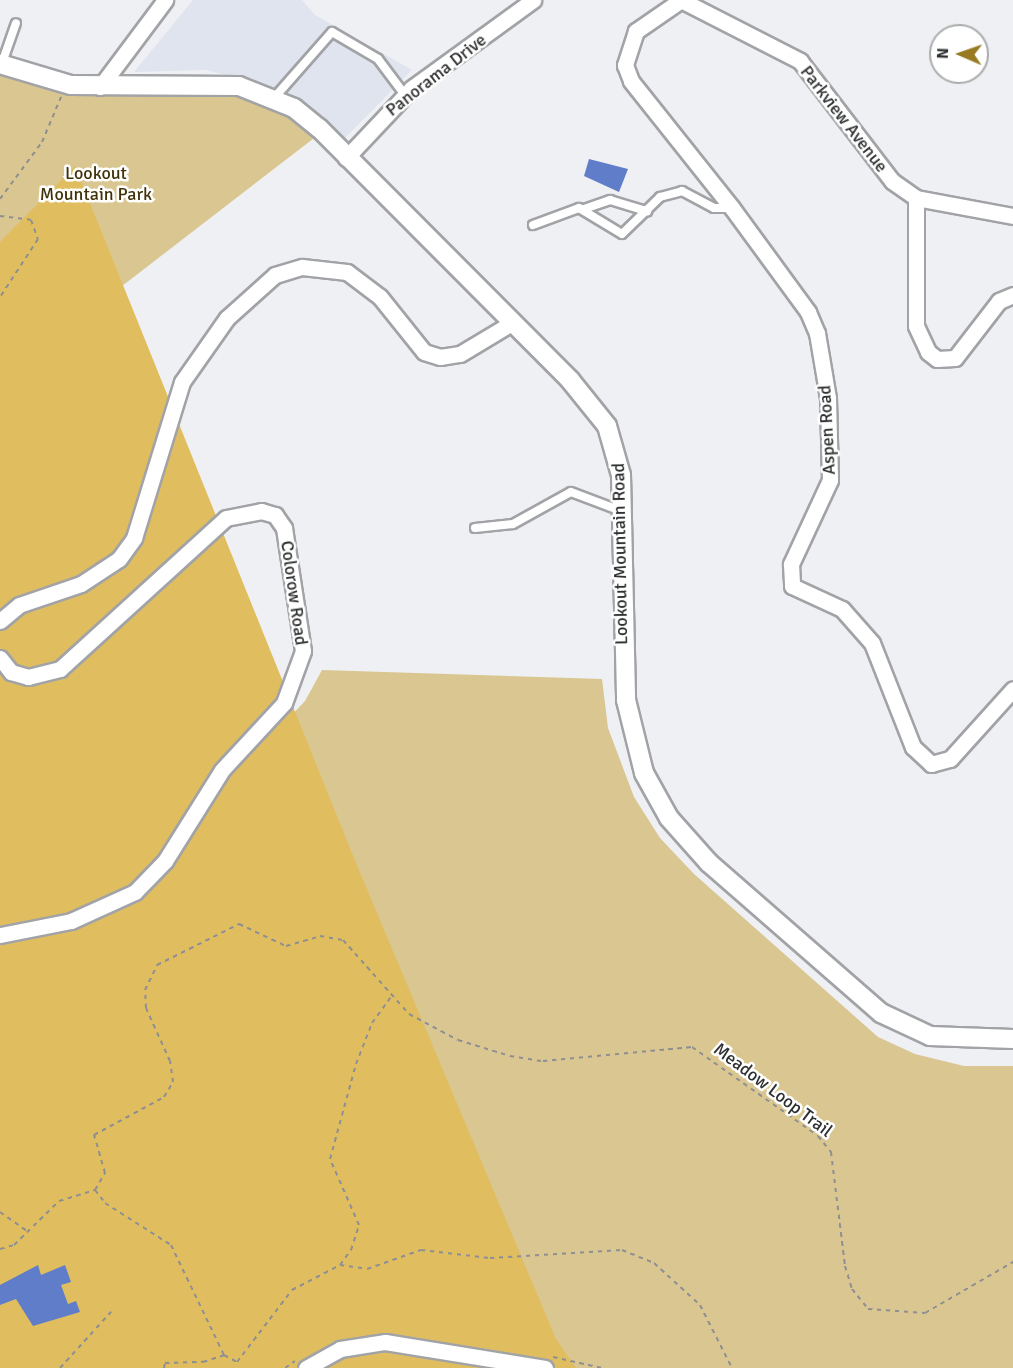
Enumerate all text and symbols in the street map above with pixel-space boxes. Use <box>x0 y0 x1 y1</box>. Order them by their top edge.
north arrow <box>929 24 989 84</box>
street label: Panorama Drive <box>382 29 490 121</box>
text: N <box>933 48 953 59</box>
street label: Parkview Avenue <box>796 61 892 177</box>
park label: Lookout Mountain Park <box>40 163 152 206</box>
street label: Aspen Road <box>814 385 840 475</box>
street label: Lookout Mountain Road <box>608 463 632 645</box>
street label: Colorow Road <box>276 539 312 647</box>
street label: Meadow Loop Trail <box>709 1038 837 1142</box>

